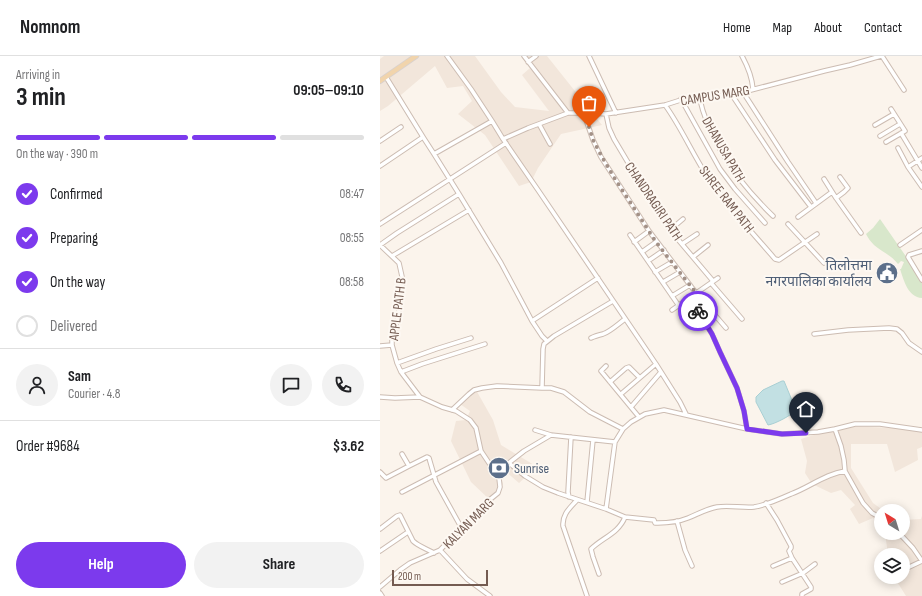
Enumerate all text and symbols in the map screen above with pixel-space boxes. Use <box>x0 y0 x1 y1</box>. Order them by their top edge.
text: Nomnom <box>20 16 80 39</box>
text: Home <box>723 19 751 36</box>
text: Map <box>773 19 792 36</box>
text: About <box>814 19 842 36</box>
text: Contact <box>864 19 902 36</box>
text: Arriving in <box>16 67 60 83</box>
text: 09:05–09:10 <box>293 81 364 100</box>
text: 3 min <box>16 82 66 113</box>
street label: CAMPUS MARG <box>679 82 751 109</box>
pin <box>572 86 606 127</box>
icon: bag <box>578 92 600 114</box>
street label: DHANUSA PATH <box>698 114 749 185</box>
text: On the way · 390 m <box>16 146 98 162</box>
street label: CHANDRAGIRI PATH <box>621 159 686 244</box>
street label: SHREE RAM PATH <box>695 163 758 236</box>
icon: check <box>16 183 38 205</box>
text: Confirmed <box>50 185 103 204</box>
text: 08:47 <box>340 186 364 202</box>
icon: check <box>16 227 38 249</box>
text: Preparing <box>50 229 98 248</box>
text: 08:55 <box>340 230 364 246</box>
place label: तिलोत्तमा नगरपालिका कार्यालय <box>766 257 873 290</box>
public building icon: तिलोत्तमा नगरपालिका कार्यालय <box>874 260 900 286</box>
icon: check <box>16 271 38 293</box>
text: On the way <box>50 273 105 292</box>
text: 08:58 <box>339 274 364 290</box>
street label: APPLE PATH B <box>385 277 410 342</box>
courier <box>678 291 718 331</box>
icon: bike <box>687 300 709 322</box>
text: Delivered <box>50 317 97 336</box>
button: person <box>16 364 58 406</box>
button: chat <box>270 364 312 406</box>
button: phone <box>322 364 364 406</box>
text: Sam <box>68 367 91 386</box>
text: Courier · 4.8 <box>68 386 120 402</box>
pin <box>789 392 823 433</box>
icon: home <box>795 398 817 420</box>
text: Order #9684 <box>16 437 80 456</box>
text: $3.62 <box>333 437 364 456</box>
bank icon: Sunrise <box>486 455 512 481</box>
place label: Sunrise <box>514 460 549 477</box>
street label: KALYAN MARG <box>439 494 497 552</box>
north arrow <box>874 504 910 540</box>
map controls <box>874 504 910 584</box>
button: Help <box>16 542 186 588</box>
button: Share <box>194 542 364 588</box>
button: layers <box>874 548 910 584</box>
scale bar <box>392 568 488 587</box>
text: 200 m <box>398 570 421 583</box>

